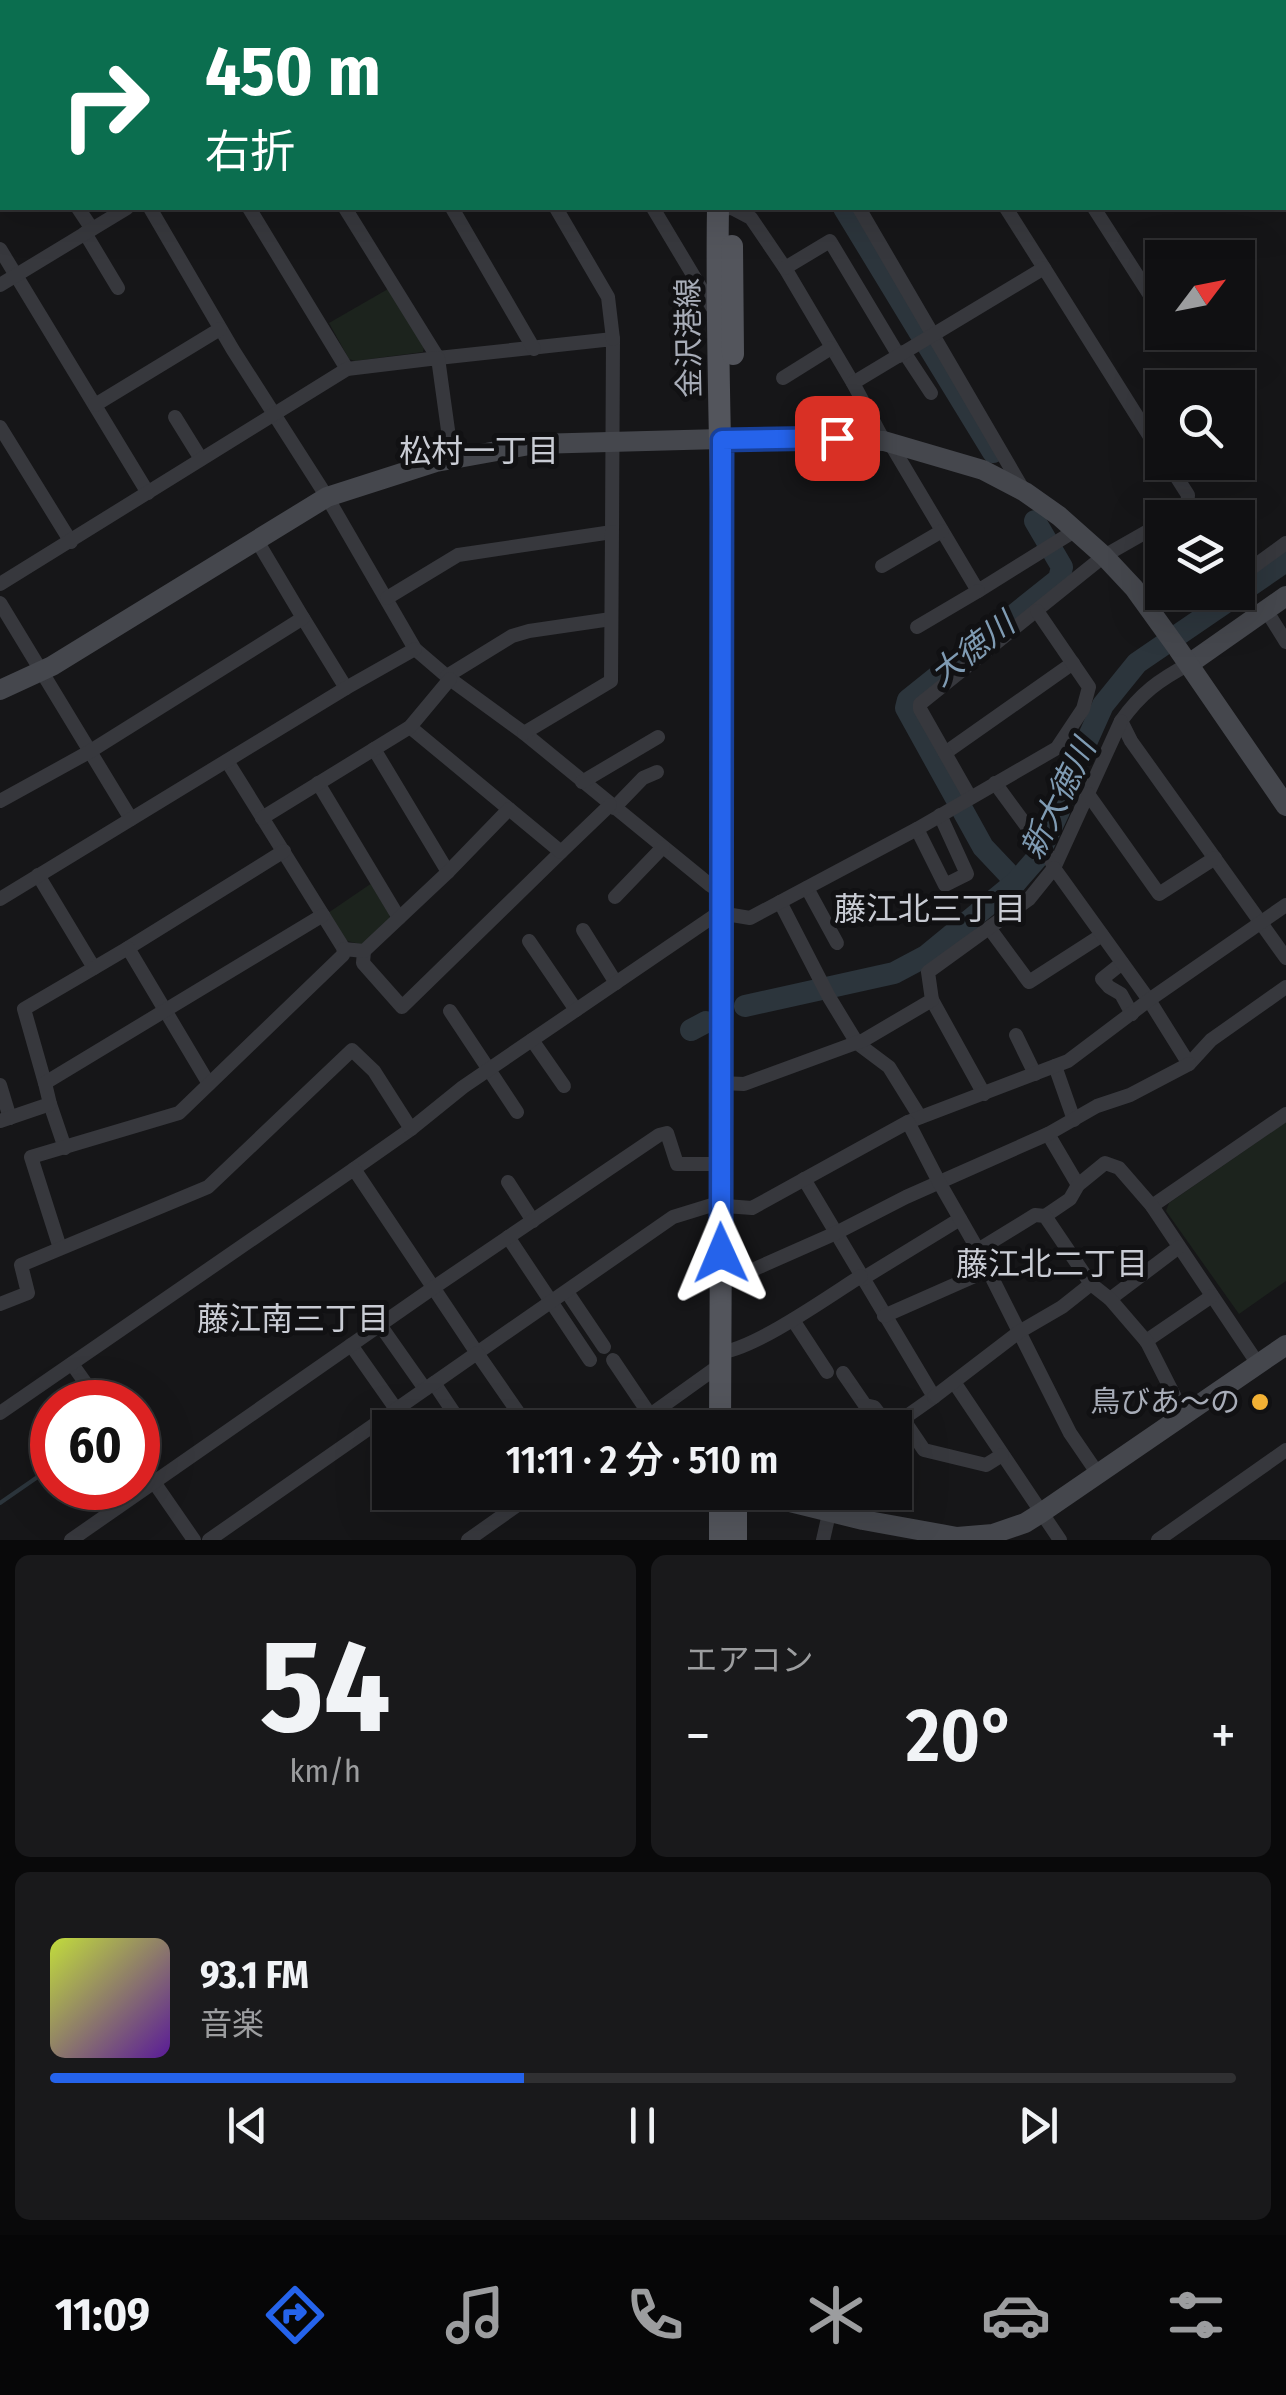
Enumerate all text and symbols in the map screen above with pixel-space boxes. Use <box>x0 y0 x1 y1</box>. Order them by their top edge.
text: 450 m <box>205 30 381 114</box>
icon: right <box>40 40 170 170</box>
text: 右折 <box>205 125 295 179</box>
north arrow <box>1145 240 1255 350</box>
map controls <box>1145 240 1255 610</box>
street label: 金沢港線 <box>670 278 708 398</box>
button: search <box>1145 370 1255 480</box>
pin <box>795 396 880 481</box>
icon: arrive <box>810 411 865 466</box>
district label: 松村一丁目 <box>399 432 559 470</box>
button: layers <box>1145 500 1255 610</box>
water label: 大徳川 <box>922 603 1024 694</box>
water label: 新大徳川 <box>1013 730 1104 865</box>
district label: 藤江北三丁目 <box>834 890 1026 928</box>
position arrow <box>669 1201 773 1305</box>
district label: 藤江北二丁目 <box>956 1245 1148 1283</box>
district label: 藤江南三丁目 <box>197 1300 389 1338</box>
speed limit sign: 60 <box>30 1380 160 1510</box>
place label: 鳥びあ〜の <box>1090 1384 1240 1420</box>
marker: 鳥びあ〜の <box>1249 1391 1271 1413</box>
text: 11:11 · 2 分 · 510 m <box>506 1437 778 1483</box>
text: 54 <box>260 1609 391 1765</box>
text: エアコン <box>686 1641 814 1679</box>
text: 20° <box>906 1691 1016 1781</box>
text: − <box>686 1703 710 1769</box>
text: + <box>1211 1703 1236 1769</box>
text: km/h <box>290 1752 361 1790</box>
text: 93.1 FM <box>200 1952 309 1998</box>
text: 音楽 <box>200 2005 264 2043</box>
icon: previous <box>220 2098 275 2153</box>
icon: pause <box>615 2098 670 2153</box>
icon: next <box>1011 2098 1066 2153</box>
icon: directions <box>260 2280 330 2350</box>
icon: music <box>440 2280 510 2350</box>
icon: phone <box>620 2280 690 2350</box>
icon: climate <box>801 2280 871 2350</box>
icon: car <box>981 2280 1051 2350</box>
icon: filters <box>1161 2280 1231 2350</box>
text: 11:09 <box>55 2288 150 2342</box>

